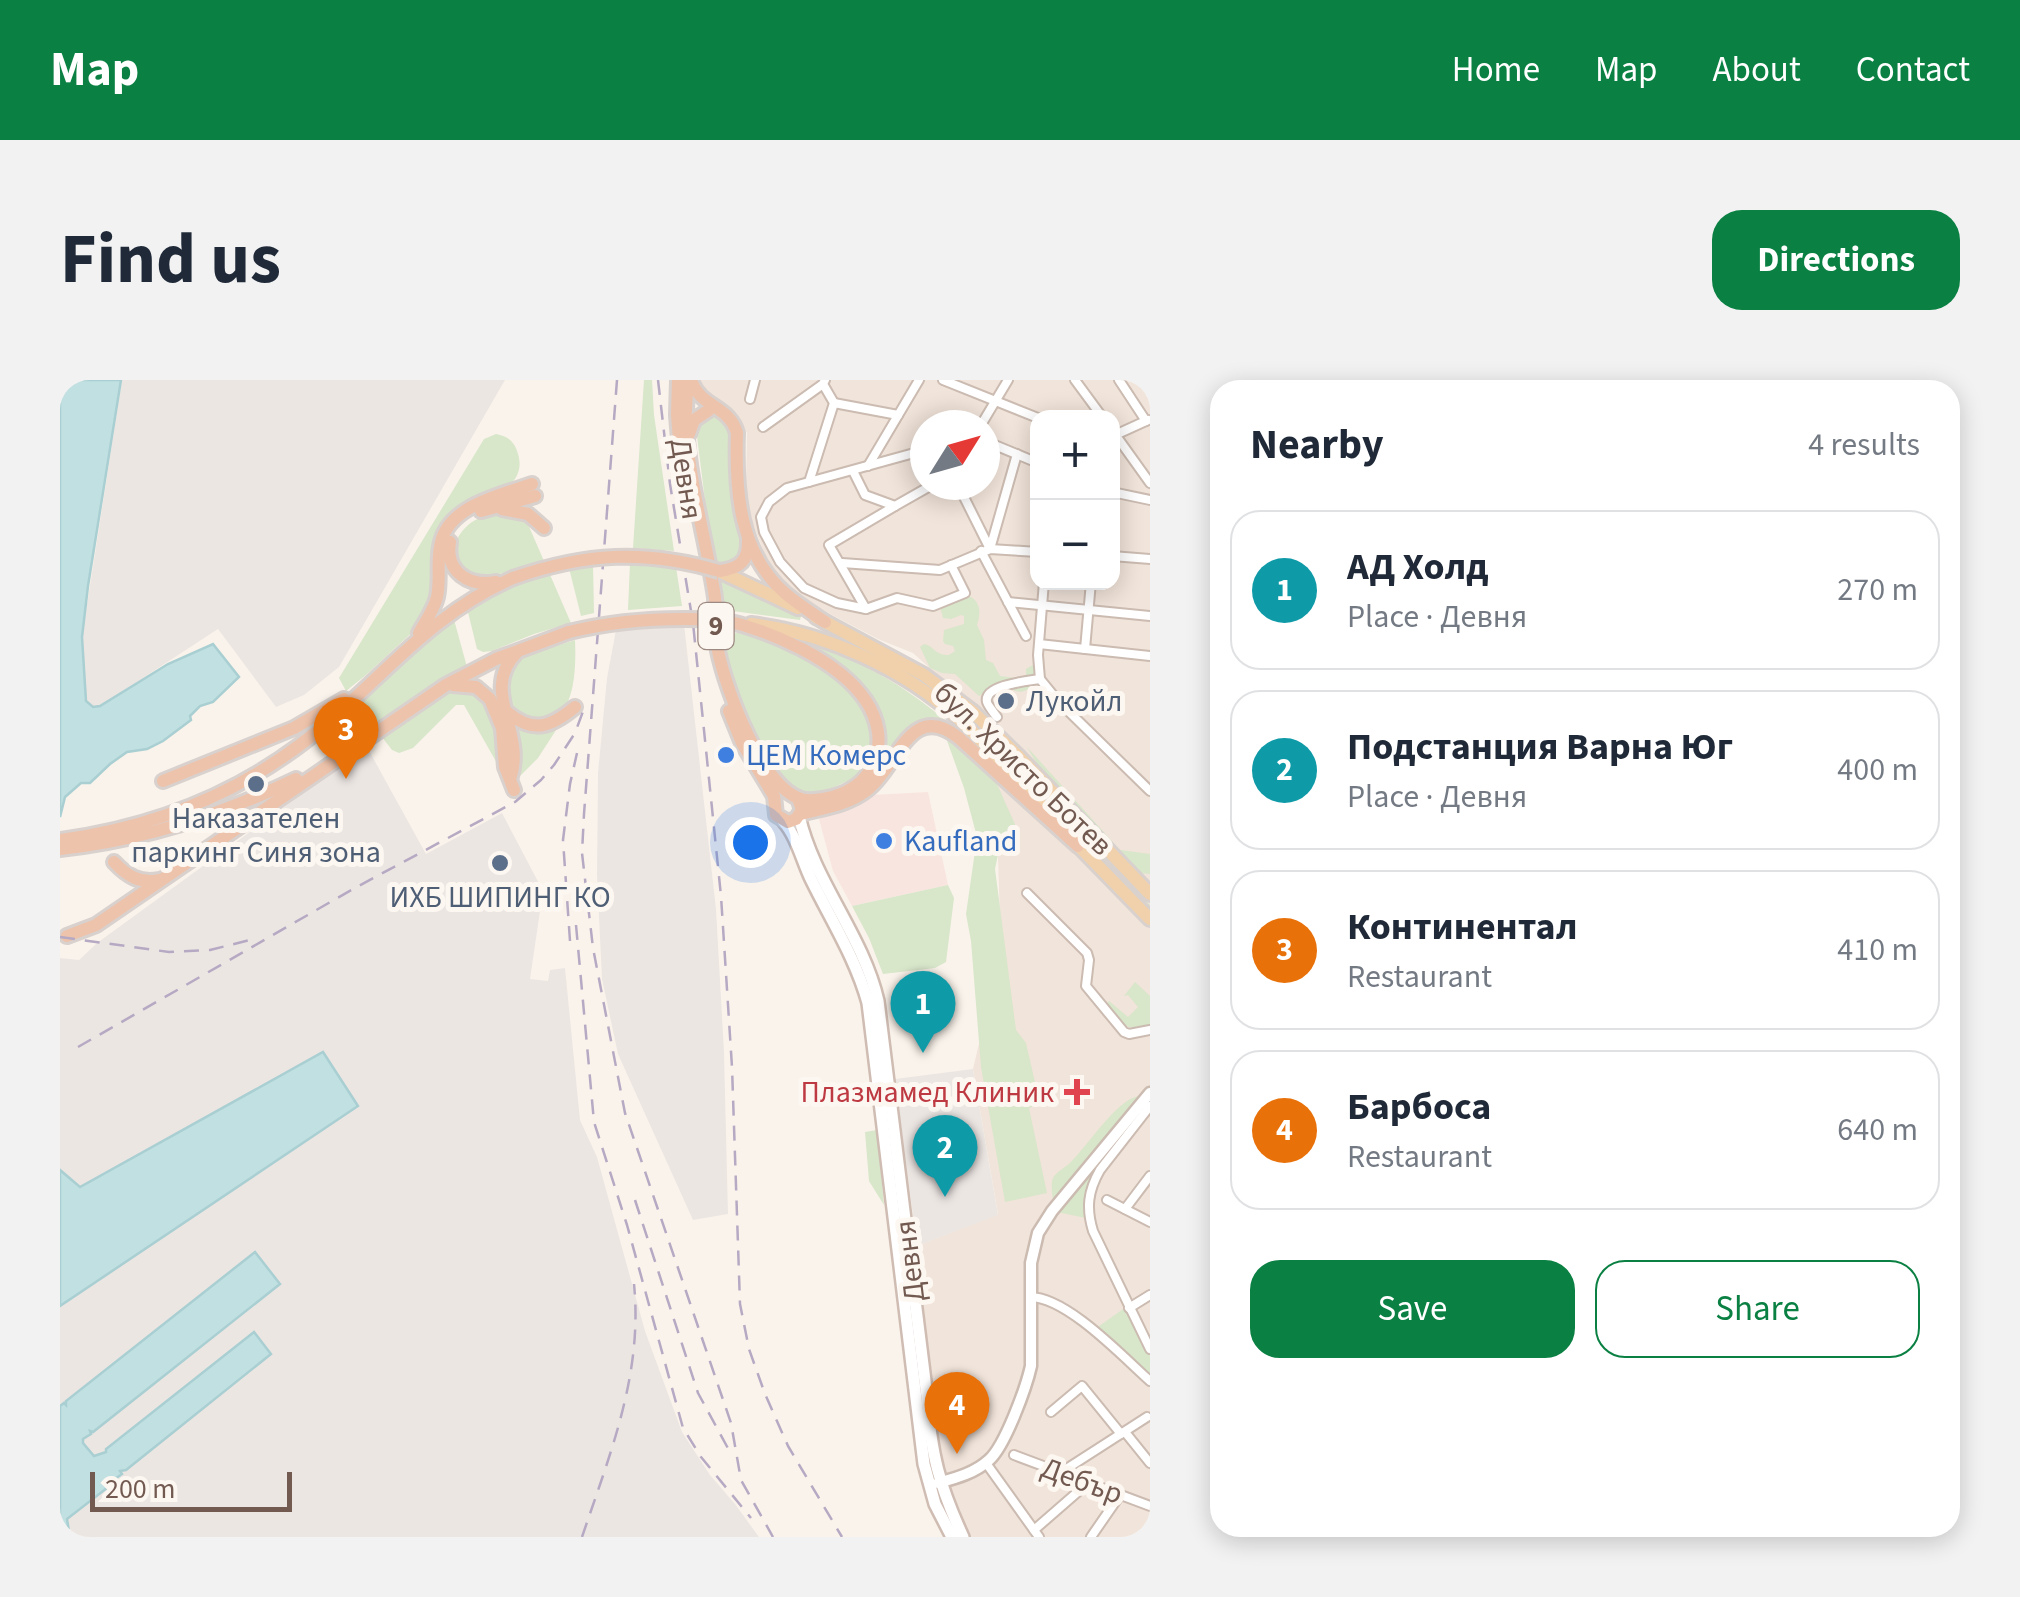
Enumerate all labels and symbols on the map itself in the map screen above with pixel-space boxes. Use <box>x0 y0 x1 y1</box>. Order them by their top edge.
north arrow <box>910 410 1000 500</box>
street label: Девня <box>658 435 714 523</box>
road number: 9 <box>698 603 734 649</box>
street label: бул. Христо Ботев <box>924 672 1122 866</box>
place label: Лукойл <box>1026 680 1122 723</box>
marker: Лукойл <box>995 690 1017 712</box>
pin: 3 <box>314 696 378 779</box>
place label: ЦЕМ Комерс <box>746 734 906 777</box>
marker: ЦЕМ Комерс <box>715 744 737 766</box>
marker: Наказателен паркинг Синя зона <box>245 773 267 795</box>
place label: Наказателен паркинг Синя зона <box>131 797 381 874</box>
your location <box>725 817 776 868</box>
place label: Kaufland <box>904 820 1017 863</box>
marker: Kaufland <box>873 830 895 852</box>
marker: ИХБ ШИПИНГ КО <box>489 852 511 874</box>
place label: ИХБ ШИПИНГ КО <box>389 876 611 919</box>
pin: 1 <box>890 970 956 1053</box>
place label: Плазмамед Клиник <box>800 1071 1054 1114</box>
marker: Плазмамед Клиник <box>1064 1079 1090 1105</box>
pin: 2 <box>912 1114 978 1197</box>
street label: Девня <box>884 1218 936 1304</box>
pin: 4 <box>924 1372 990 1454</box>
street label: Дебър <box>1035 1446 1129 1516</box>
scale bar <box>90 1467 292 1512</box>

